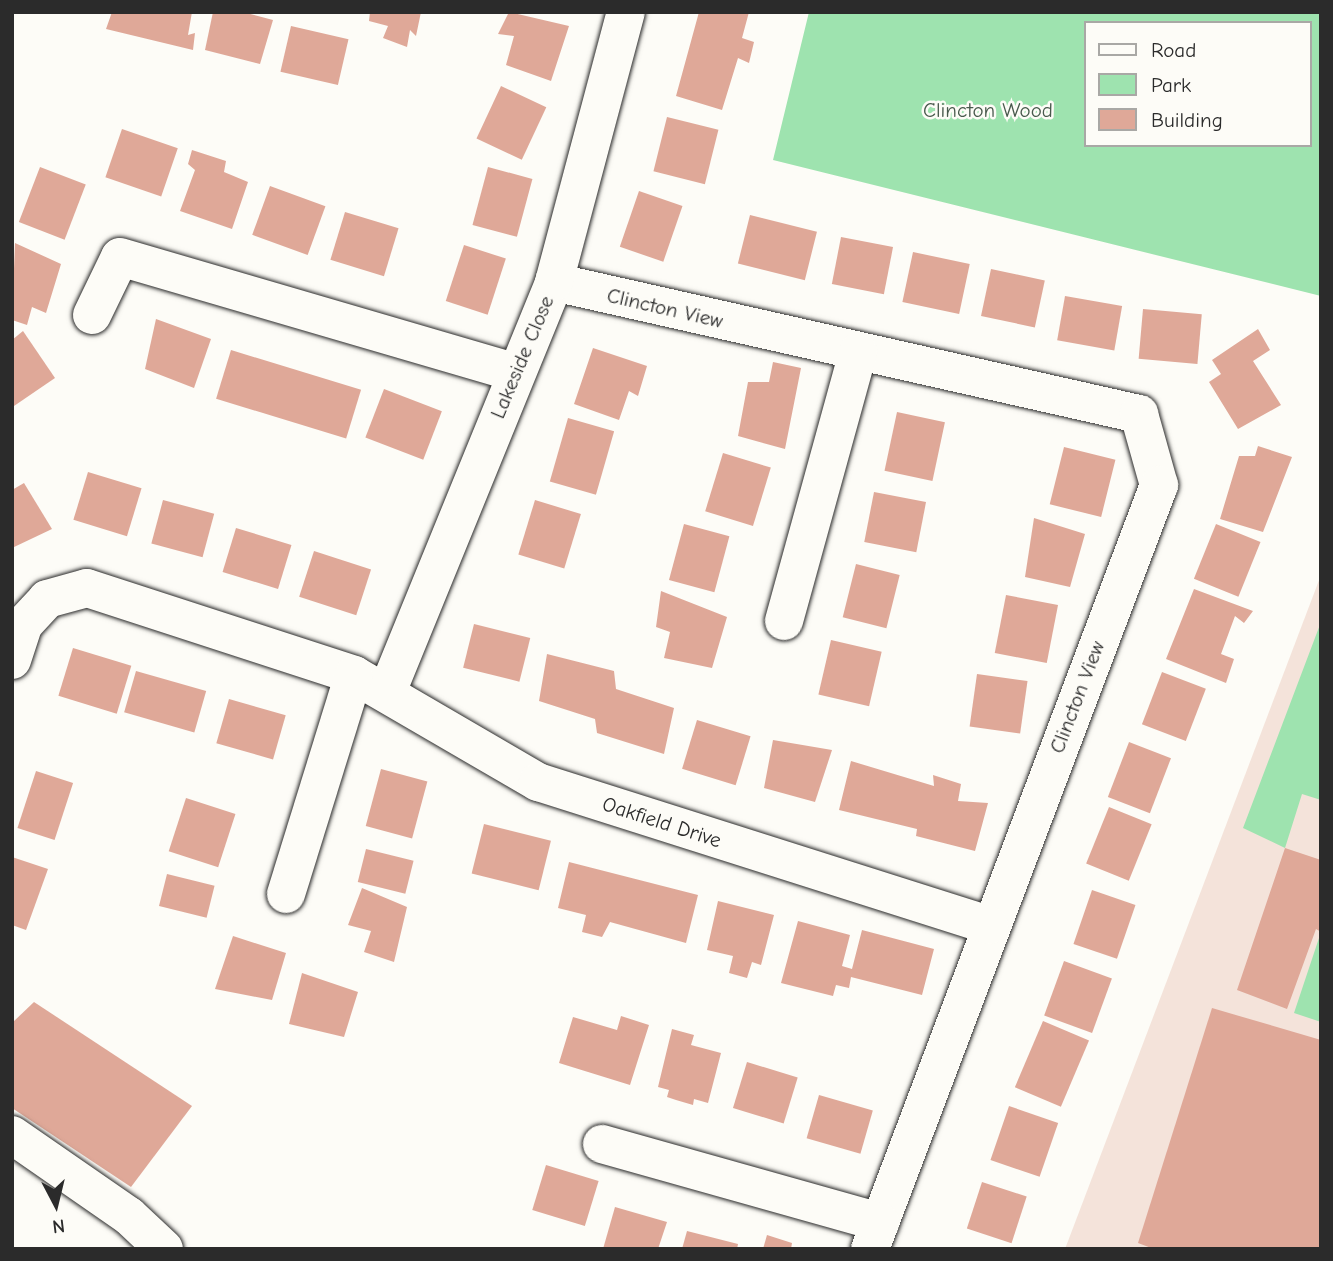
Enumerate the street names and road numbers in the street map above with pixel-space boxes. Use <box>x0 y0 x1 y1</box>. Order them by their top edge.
street label: Clincton View <box>605 282 725 334</box>
street label: Lakeside Close <box>485 292 559 422</box>
street label: Clincton View <box>1044 637 1110 757</box>
street label: Oakfield Drive <box>599 791 725 853</box>

